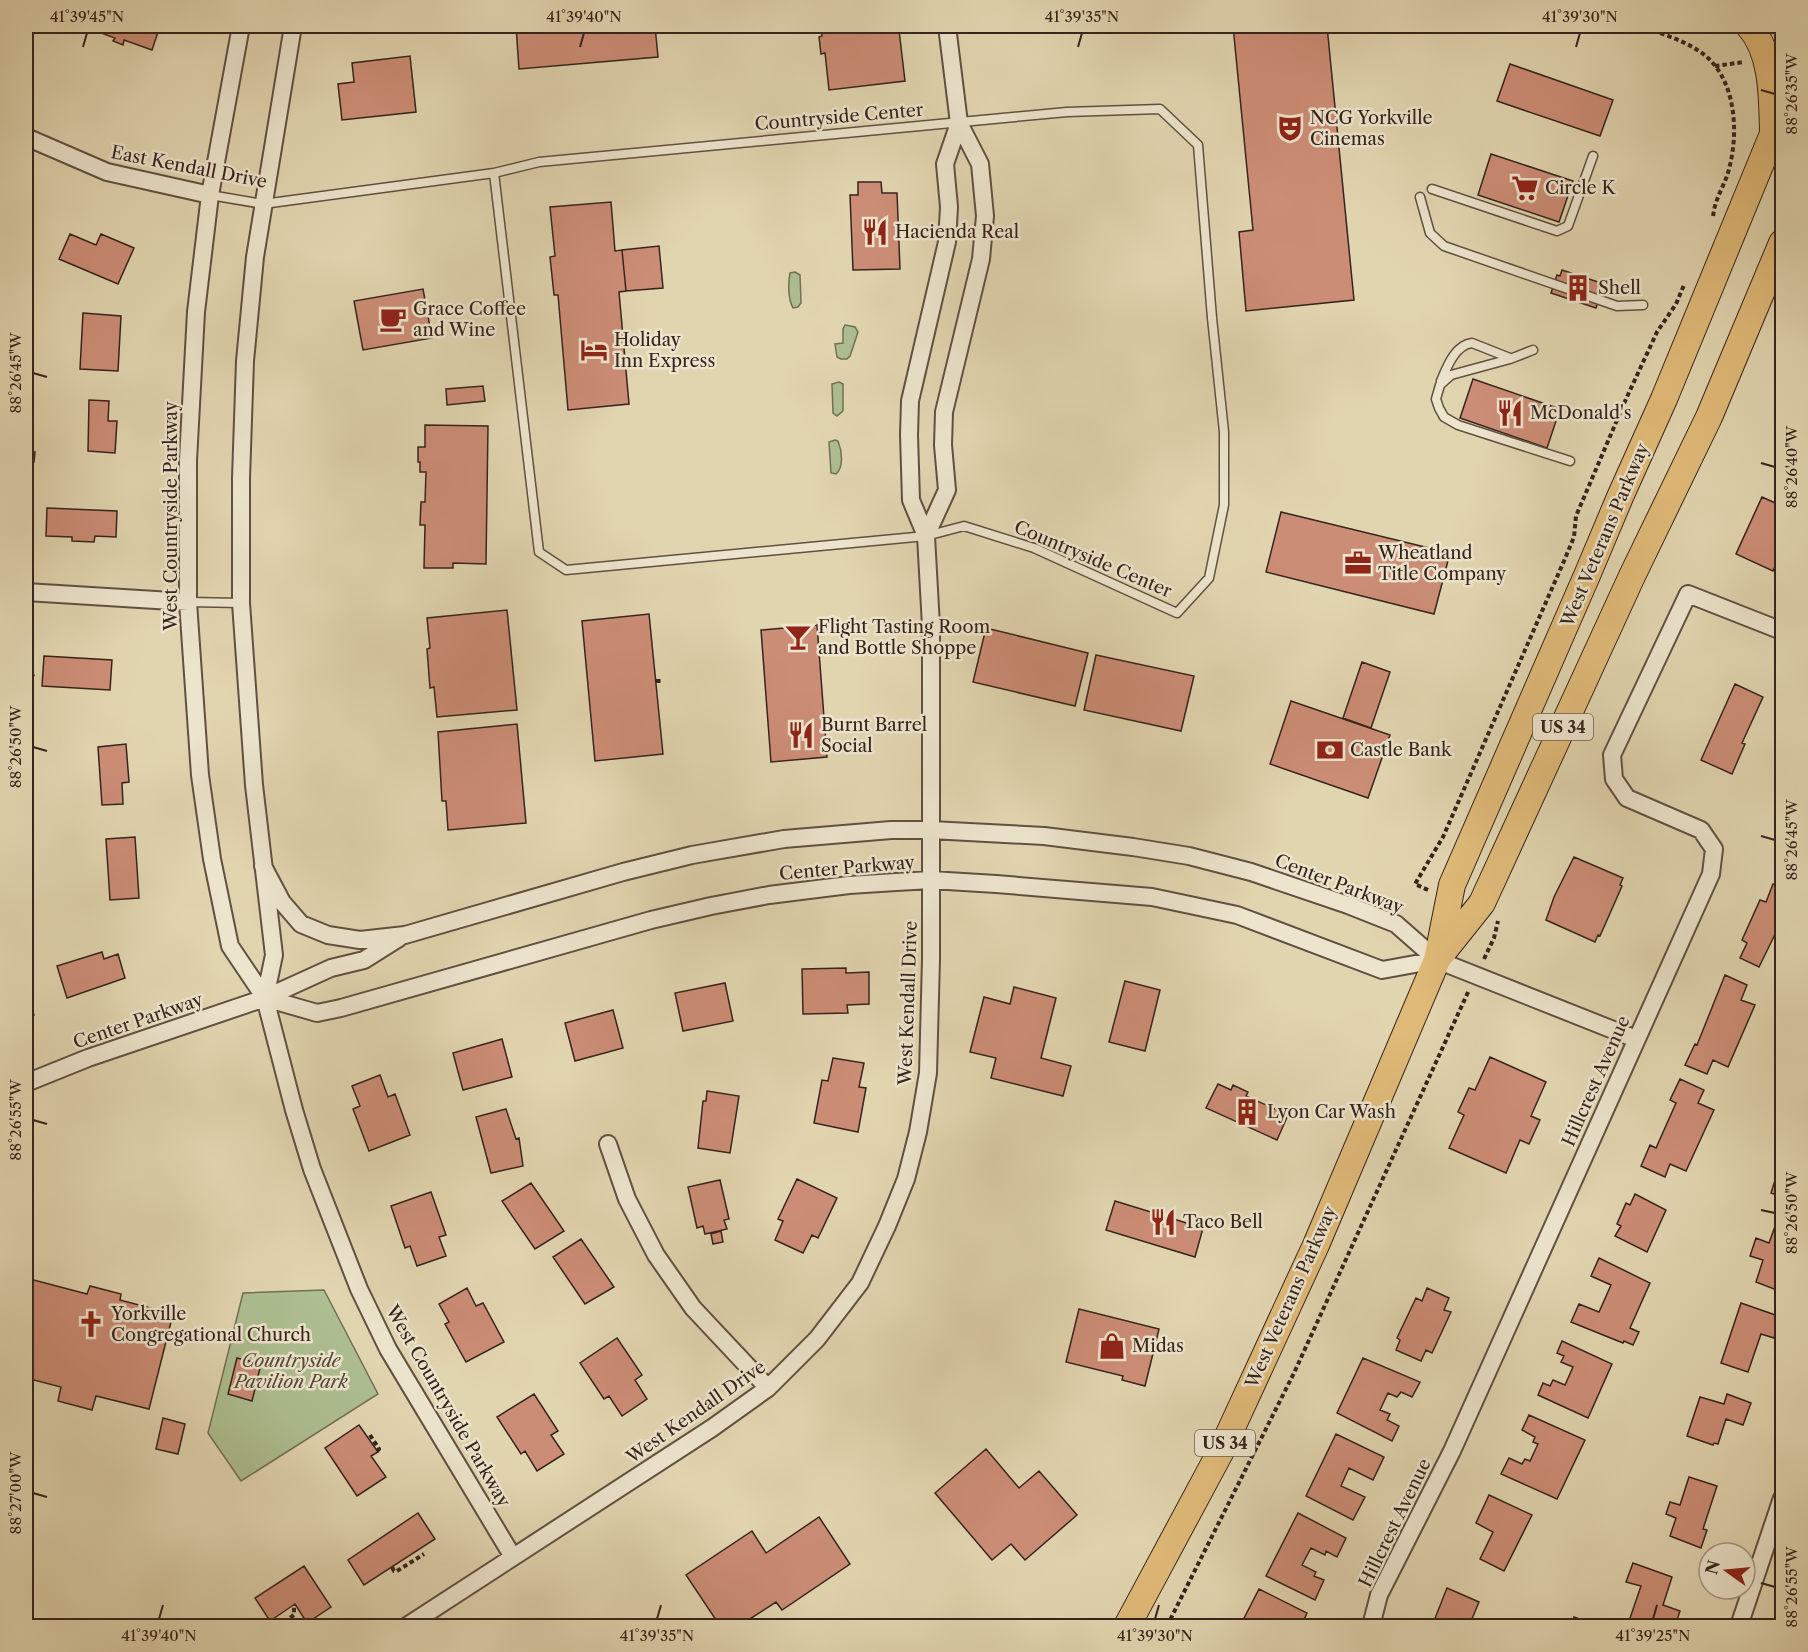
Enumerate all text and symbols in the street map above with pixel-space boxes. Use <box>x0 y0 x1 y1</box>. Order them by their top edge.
text: 41°39'45"N <box>50 7 124 26</box>
text: 41°39'40"N <box>546 7 622 26</box>
text: 41°39'35"N <box>1045 7 1119 26</box>
text: 41°39'30"N <box>1542 7 1618 26</box>
text: 88°26'35"W <box>1782 53 1801 135</box>
street label: Countryside Center <box>754 99 925 135</box>
place label: NCG Yorkville Cinemas <box>1310 107 1433 150</box>
theatre icon: NCG Yorkville Cinemas <box>1275 113 1305 143</box>
street label: East Kendall Drive <box>109 141 269 193</box>
supermarket icon: Circle K <box>1510 173 1540 203</box>
place label: Circle K <box>1545 177 1616 199</box>
restaurant icon: Hacienda Real <box>860 217 890 247</box>
place label: Hacienda Real <box>895 221 1019 243</box>
building icon: Shell <box>1563 273 1593 303</box>
place label: Shell <box>1598 277 1641 299</box>
place label: Grace Coffee and Wine <box>413 298 526 341</box>
cafe icon: Grace Coffee and Wine <box>378 304 408 334</box>
place label: Holiday Inn Express <box>614 329 715 372</box>
text: 88°26'45"W <box>6 332 25 414</box>
hotel icon: Holiday Inn Express <box>579 335 609 365</box>
restaurant icon: McDonald's <box>1495 398 1525 428</box>
street label: West Countryside Parkway <box>160 400 182 632</box>
place label: McDonald's <box>1530 402 1632 424</box>
text: 88°26'40"W <box>1782 425 1801 508</box>
street label: West Veterans Parkway <box>1556 439 1654 631</box>
street label: Countryside Center <box>1011 516 1176 602</box>
place label: Wheatland Title Company <box>1377 542 1507 585</box>
office icon: Wheatland Title Company <box>1343 548 1373 578</box>
place label: Flight Tasting Room and Bottle Shoppe <box>818 616 990 659</box>
bar icon: Flight Tasting Room and Bottle Shoppe <box>783 622 813 652</box>
text: 88°26'50"W <box>6 705 25 788</box>
place label: Burnt Barrel Social <box>821 714 927 757</box>
road number: US 34 <box>1533 714 1593 740</box>
restaurant icon: Burnt Barrel Social <box>786 720 816 750</box>
bank icon: Castle Bank <box>1315 735 1345 765</box>
place label: Castle Bank <box>1350 739 1453 761</box>
text: 88°26'45"W <box>1782 799 1801 881</box>
street label: Center Parkway <box>1272 849 1407 919</box>
street label: Center Parkway <box>778 851 917 885</box>
street label: West Kendall Drive <box>894 920 922 1087</box>
street label: Center Parkway <box>70 988 207 1054</box>
street label: Hillcrest Avenue <box>1557 1012 1635 1150</box>
text: 88°26'55"W <box>6 1079 25 1161</box>
building icon: Lyon Car Wash <box>1232 1097 1262 1127</box>
place label: Lyon Car Wash <box>1267 1101 1396 1123</box>
text: 88°26'50"W <box>1782 1171 1801 1254</box>
street label: West Veterans Parkway <box>1240 1201 1342 1393</box>
restaurant icon: Taco Bell <box>1148 1207 1178 1237</box>
place label: Taco Bell <box>1183 1211 1263 1233</box>
street label: West Countryside Parkway <box>381 1300 515 1512</box>
place label: Yorkville Congregational Church <box>110 1303 311 1346</box>
church icon: Yorkville Congregational Church <box>76 1309 106 1339</box>
shop icon: Midas <box>1097 1331 1127 1361</box>
place label: Midas <box>1132 1335 1184 1357</box>
park label: Countryside Pavilion Park <box>232 1350 349 1393</box>
street label: West Kendall Drive <box>621 1356 770 1469</box>
road number: US 34 <box>1195 1430 1255 1456</box>
text: 88°27'00"W <box>6 1451 25 1534</box>
street label: Hillcrest Avenue <box>1354 1455 1436 1591</box>
north arrow <box>1697 1541 1757 1601</box>
text: 88°26'55"W <box>1782 1546 1801 1628</box>
text: N <box>1701 1558 1724 1576</box>
text: 41°39'40"N <box>121 1626 197 1645</box>
text: 41°39'35"N <box>620 1626 694 1645</box>
text: 41°39'30"N <box>1117 1626 1193 1645</box>
text: 41°39'25"N <box>1616 1626 1690 1645</box>

